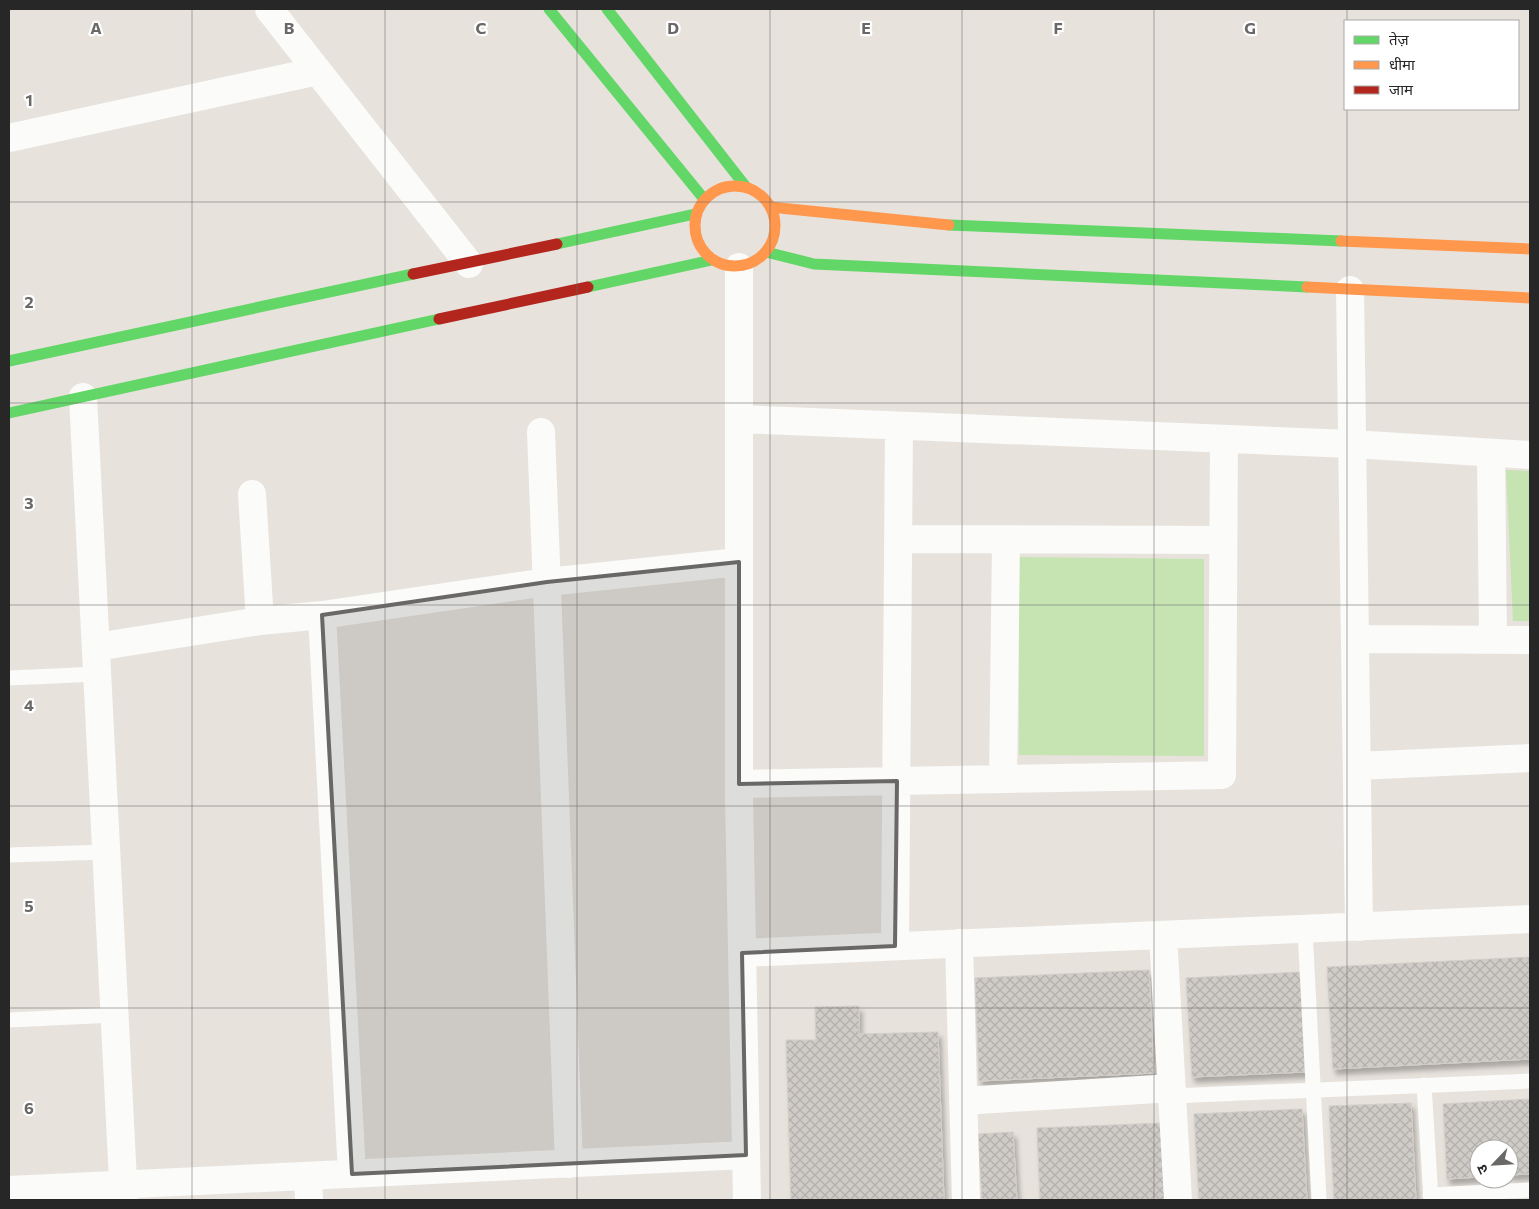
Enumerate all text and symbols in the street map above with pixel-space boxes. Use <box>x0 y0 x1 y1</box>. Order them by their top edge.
text: A <box>90 18 102 37</box>
text: B <box>284 18 295 37</box>
text: C <box>476 18 487 37</box>
text: D <box>667 18 679 37</box>
text: E <box>861 18 871 37</box>
text: F <box>1053 18 1063 37</box>
text: G <box>1244 18 1256 37</box>
legend <box>1344 20 1519 110</box>
text: तेज़ <box>1389 30 1410 48</box>
text: धीमा <box>1389 55 1416 73</box>
text: जाम <box>1389 80 1414 98</box>
text: 1 <box>25 90 33 109</box>
text: 2 <box>24 292 34 311</box>
text: 3 <box>24 493 34 512</box>
text: 4 <box>24 695 34 714</box>
text: 5 <box>24 896 34 915</box>
text: 6 <box>24 1098 34 1117</box>
north arrow <box>1469 1139 1519 1189</box>
text: उ <box>1472 1162 1491 1177</box>

